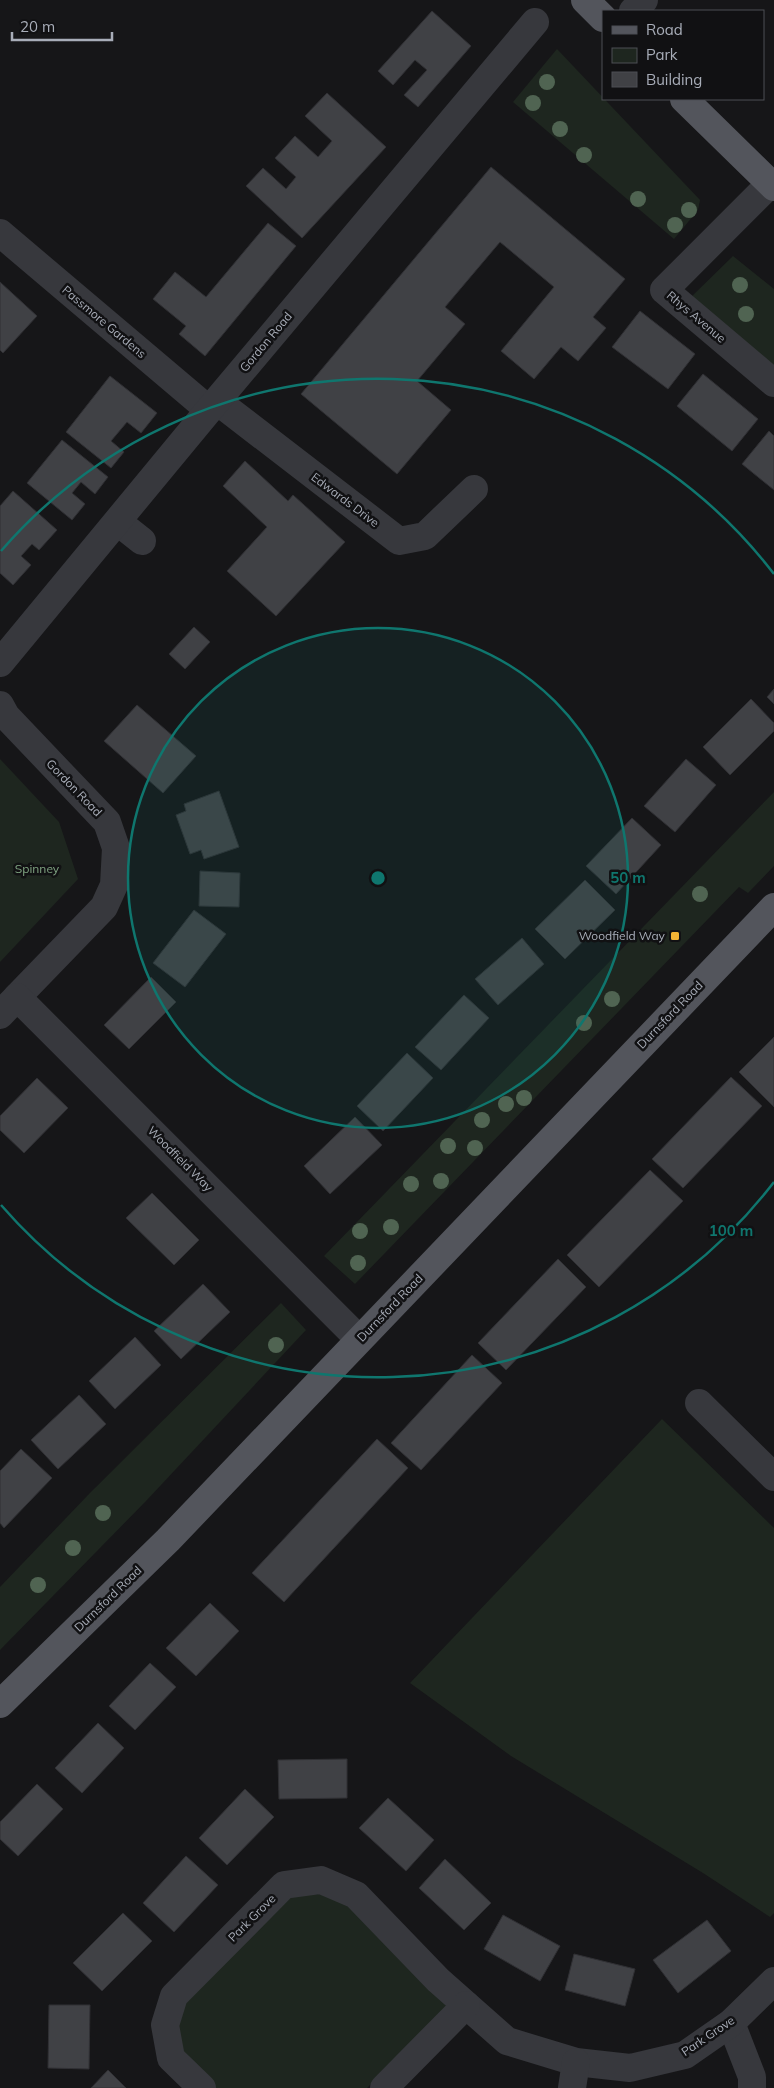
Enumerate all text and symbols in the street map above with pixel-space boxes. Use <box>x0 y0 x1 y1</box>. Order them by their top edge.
scale bar <box>12 10 112 42</box>
legend <box>602 10 764 100</box>
text: 20 m <box>20 17 55 36</box>
text: Road <box>646 20 683 39</box>
text: Park <box>646 45 678 64</box>
text: Building <box>646 70 702 89</box>
street label: Passmore Gardens <box>59 282 149 361</box>
street label: Rhys Avenue <box>664 288 729 346</box>
street label: Gordon Road <box>236 309 295 375</box>
street label: Edwards Drive <box>308 469 382 530</box>
street label: Gordon Road <box>43 756 105 819</box>
park label: Spinney <box>15 861 60 876</box>
text: 50 m <box>610 868 646 887</box>
centre of rings <box>369 869 387 887</box>
place label: Woodfield Way <box>579 928 666 943</box>
marker: Woodfield Way <box>669 930 681 942</box>
street label: Durnsford Road <box>634 978 706 1052</box>
street label: Woodfield Way <box>145 1123 217 1195</box>
text: 100 m <box>709 1221 753 1240</box>
street label: Durnsford Road <box>354 1271 426 1345</box>
street label: Durnsford Road <box>71 1563 145 1635</box>
street label: Park Grove <box>225 1891 279 1945</box>
street label: Park Grove <box>678 2012 737 2059</box>

